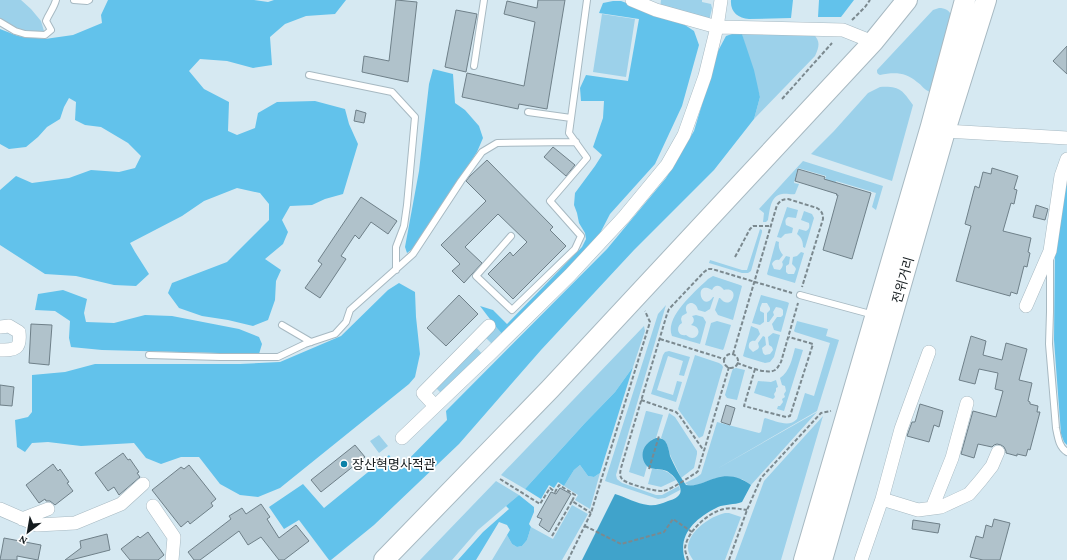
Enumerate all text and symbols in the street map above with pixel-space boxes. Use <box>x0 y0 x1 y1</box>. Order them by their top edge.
street label: 전위거리 <box>889 255 917 305</box>
place label: 장산혁명사적관 <box>352 457 436 472</box>
marker: 장산혁명사적관 <box>339 459 349 469</box>
north arrow <box>8 512 48 552</box>
text: N <box>16 533 29 548</box>

